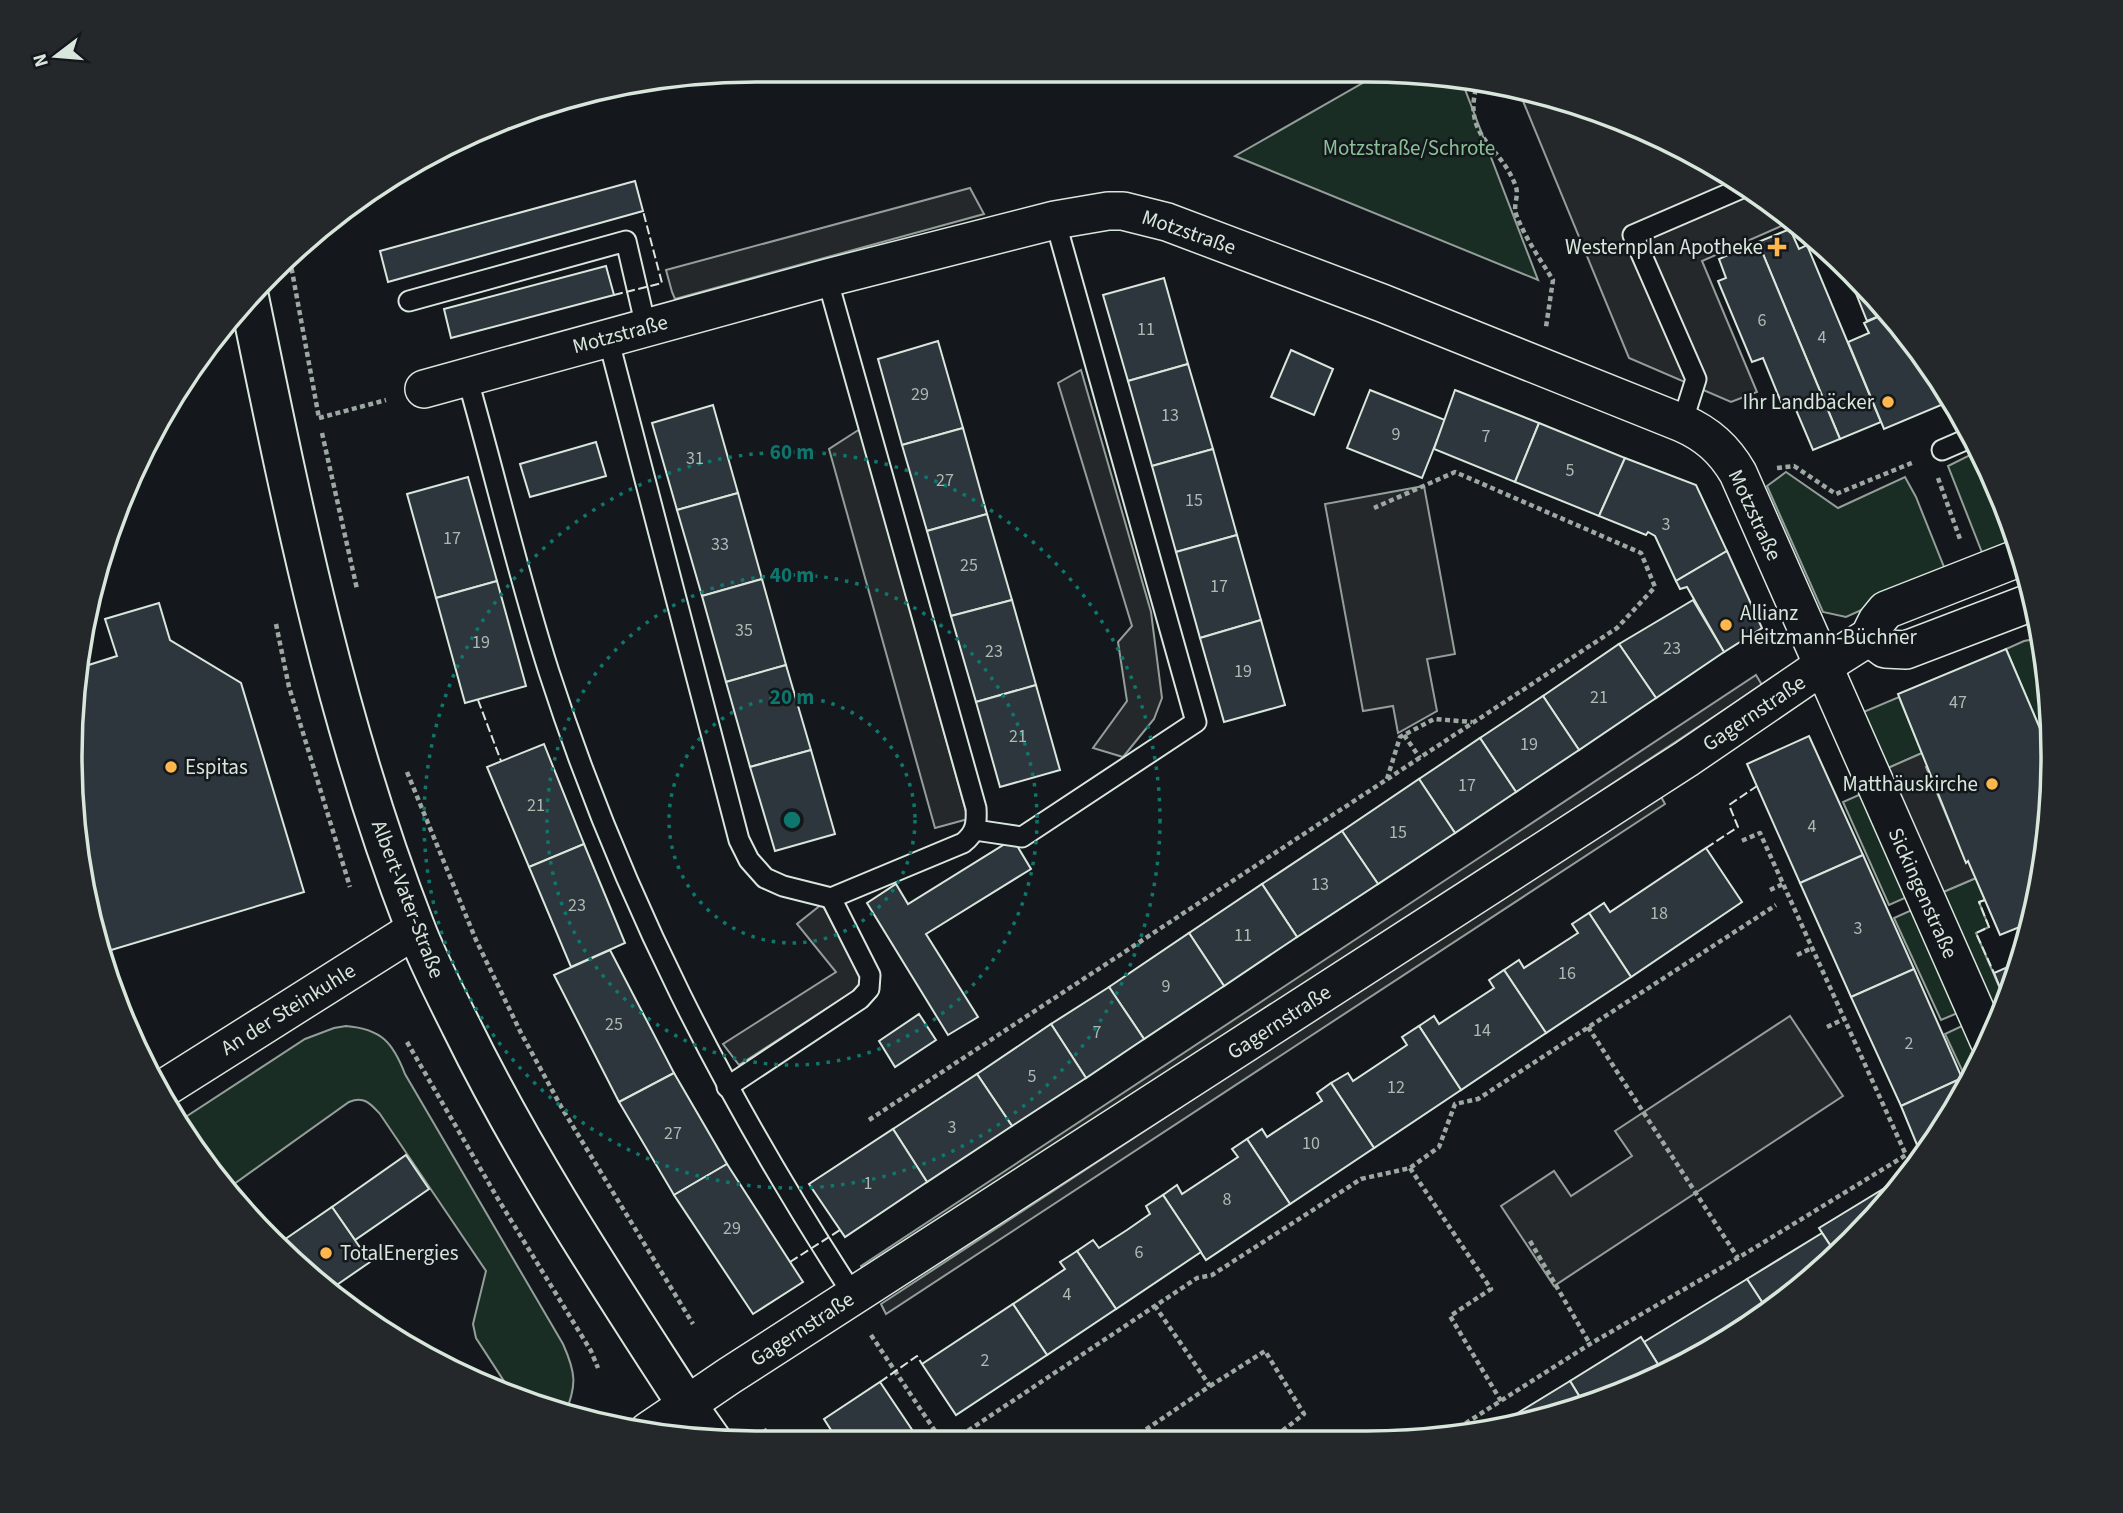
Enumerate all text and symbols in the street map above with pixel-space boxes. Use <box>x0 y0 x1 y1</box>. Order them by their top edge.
north arrow <box>21 21 91 91</box>
text: N <box>26 50 56 70</box>
park label: Motzstraße/Schrote <box>1323 133 1495 163</box>
street label: Motzstraße <box>1138 202 1240 262</box>
place label: Westernplan Apotheke <box>1565 232 1763 262</box>
marker: Westernplan Apotheke <box>1769 239 1785 255</box>
street label: Motzstraße <box>569 307 671 361</box>
house number: 6 <box>1758 308 1767 333</box>
house number: 11 <box>1137 317 1155 342</box>
house number: 4 <box>1818 325 1827 350</box>
house number: 29 <box>911 382 929 407</box>
place label: Ihr Landbäcker <box>1742 387 1875 417</box>
marker: Ihr Landbäcker <box>1880 394 1896 410</box>
house number: 13 <box>1161 403 1179 428</box>
house number: 9 <box>1392 422 1401 447</box>
house number: 7 <box>1482 424 1491 449</box>
text: 60 m <box>770 437 814 467</box>
house number: 31 <box>686 446 704 471</box>
house number: 5 <box>1566 458 1575 483</box>
street label: Motzstraße <box>1721 464 1789 566</box>
house number: 27 <box>936 468 954 493</box>
house number: 15 <box>1185 488 1203 513</box>
house number: 3 <box>1662 512 1671 537</box>
house number: 17 <box>443 526 461 551</box>
house number: 33 <box>711 532 729 557</box>
house number: 25 <box>960 553 978 578</box>
text: 40 m <box>770 560 814 590</box>
house number: 17 <box>1210 574 1228 599</box>
place label: Allianz Heitzmann-Büchner <box>1740 598 1917 652</box>
marker: Allianz Heitzmann-Büchner <box>1718 617 1734 633</box>
house number: 35 <box>735 618 753 643</box>
house number: 19 <box>472 630 490 655</box>
house number: 23 <box>1663 636 1681 661</box>
house number: 23 <box>985 639 1003 664</box>
house number: 19 <box>1234 659 1252 684</box>
street label: Gagernstraße <box>1697 667 1811 759</box>
text: 20 m <box>770 682 814 712</box>
house number: 21 <box>1590 685 1608 710</box>
house number: 47 <box>1949 690 1967 715</box>
house number: 21 <box>1009 724 1027 749</box>
house number: 19 <box>1520 732 1538 757</box>
place label: Espitas <box>185 752 248 782</box>
marker: Espitas <box>163 759 179 775</box>
place label: Matthäuskirche <box>1842 769 1978 799</box>
house number: 17 <box>1458 773 1476 798</box>
marker: Matthäuskirche <box>1984 776 2000 792</box>
house number: 21 <box>527 793 545 818</box>
centre of rings <box>780 808 804 832</box>
house number: 4 <box>1808 814 1817 839</box>
street label: Albert-Vater-Straße <box>364 816 452 982</box>
house number: 15 <box>1389 820 1407 845</box>
street label: Sickingenstraße <box>1881 823 1965 963</box>
house number: 13 <box>1311 872 1329 897</box>
house number: 23 <box>568 893 586 918</box>
house number: 18 <box>1650 901 1668 926</box>
house number: 3 <box>1854 916 1863 941</box>
house number: 11 <box>1234 923 1252 948</box>
street label: An der Steinkuhle <box>215 955 361 1063</box>
house number: 16 <box>1558 961 1576 986</box>
house number: 9 <box>1162 974 1171 999</box>
street label: Gagernstraße <box>1221 977 1337 1067</box>
house number: 25 <box>605 1012 623 1037</box>
house number: 14 <box>1473 1018 1491 1043</box>
house number: 7 <box>1093 1020 1102 1045</box>
house number: 2 <box>1905 1031 1914 1056</box>
house number: 5 <box>1028 1064 1037 1089</box>
house number: 12 <box>1387 1075 1405 1100</box>
house number: 3 <box>948 1115 957 1140</box>
house number: 27 <box>664 1121 682 1146</box>
house number: 10 <box>1302 1131 1320 1156</box>
house number: 1 <box>864 1171 872 1196</box>
house number: 8 <box>1223 1187 1232 1212</box>
house number: 29 <box>723 1216 741 1241</box>
place label: TotalEnergies <box>340 1238 459 1268</box>
house number: 6 <box>1135 1240 1144 1265</box>
marker: TotalEnergies <box>318 1245 334 1261</box>
house number: 4 <box>1063 1282 1072 1307</box>
street label: Gagernstraße <box>744 1284 860 1374</box>
house number: 2 <box>981 1348 990 1373</box>

